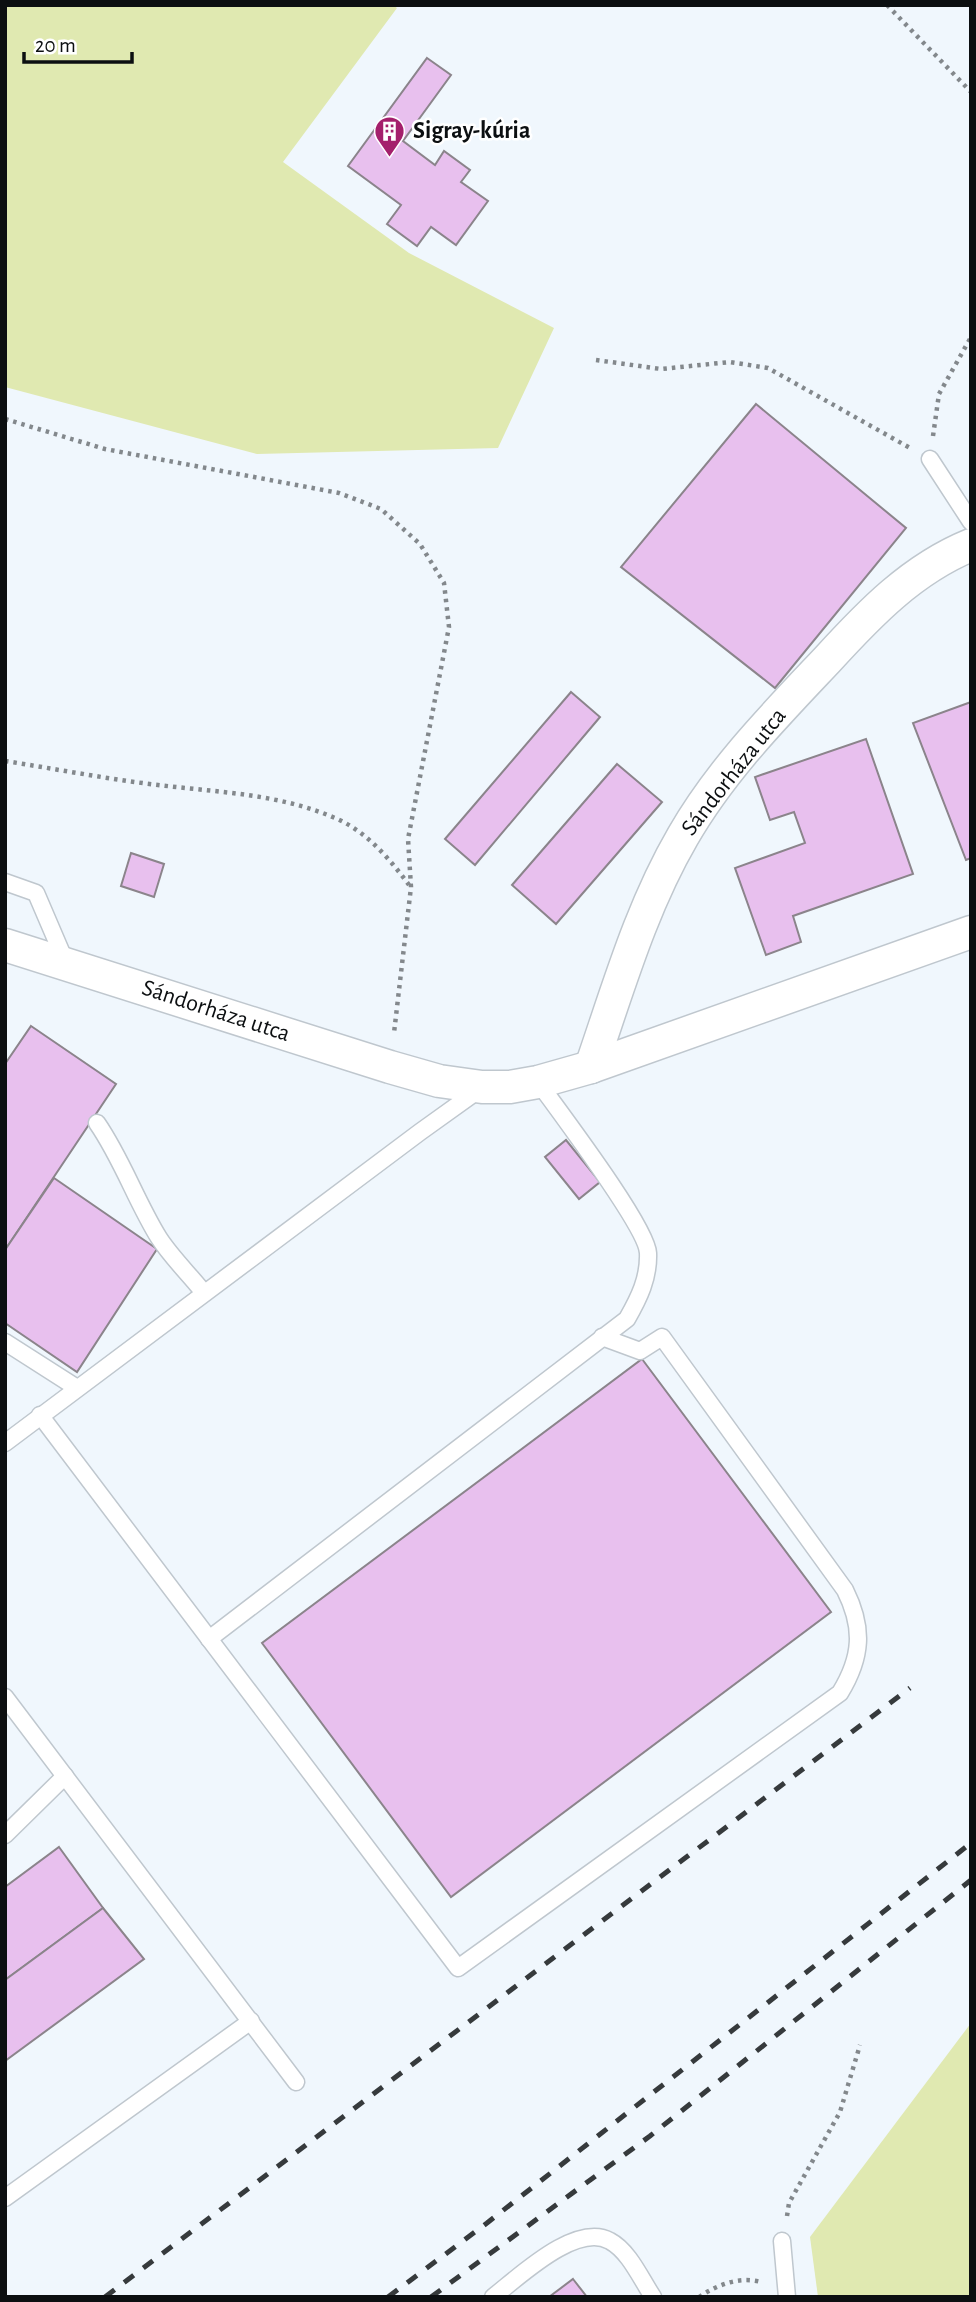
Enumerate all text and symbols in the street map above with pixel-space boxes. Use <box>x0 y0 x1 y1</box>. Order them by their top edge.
scale bar <box>24 21 133 65</box>
text: 20 m <box>35 35 76 56</box>
building icon: Sigray-kúria <box>373 114 407 158</box>
place label: Sigray-kúria <box>413 119 530 143</box>
street label: Sándorháza utca <box>677 704 791 840</box>
street label: Sándorháza utca <box>139 976 293 1046</box>

